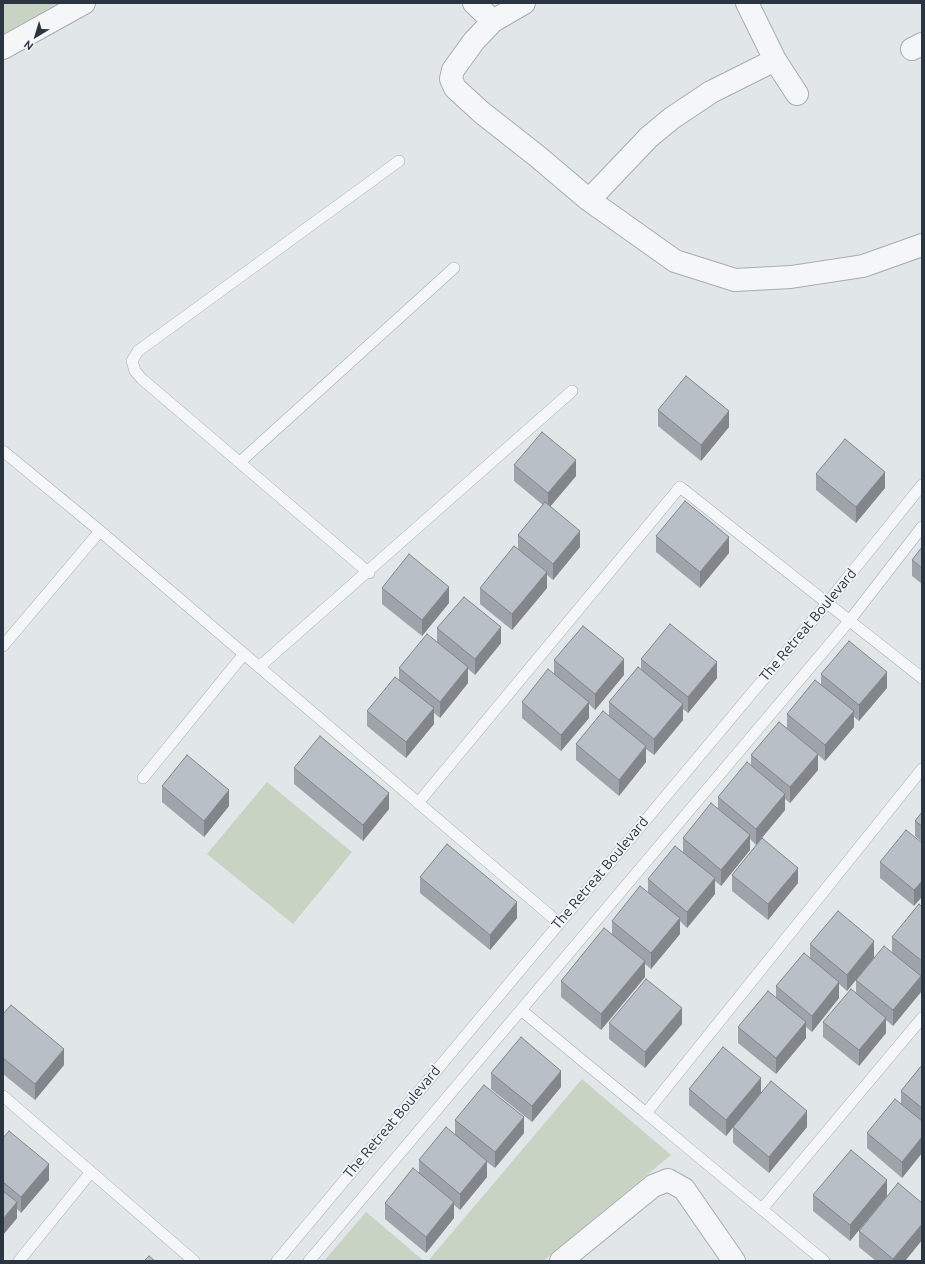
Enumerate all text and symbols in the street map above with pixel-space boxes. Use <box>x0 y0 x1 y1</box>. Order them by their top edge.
north arrow <box>16 16 56 56</box>
text: N <box>22 38 36 53</box>
street label: The Retreat Boulevard <box>756 565 860 685</box>
street label: The Retreat Boulevard <box>548 813 652 933</box>
street label: The Retreat Boulevard <box>340 1062 444 1182</box>

